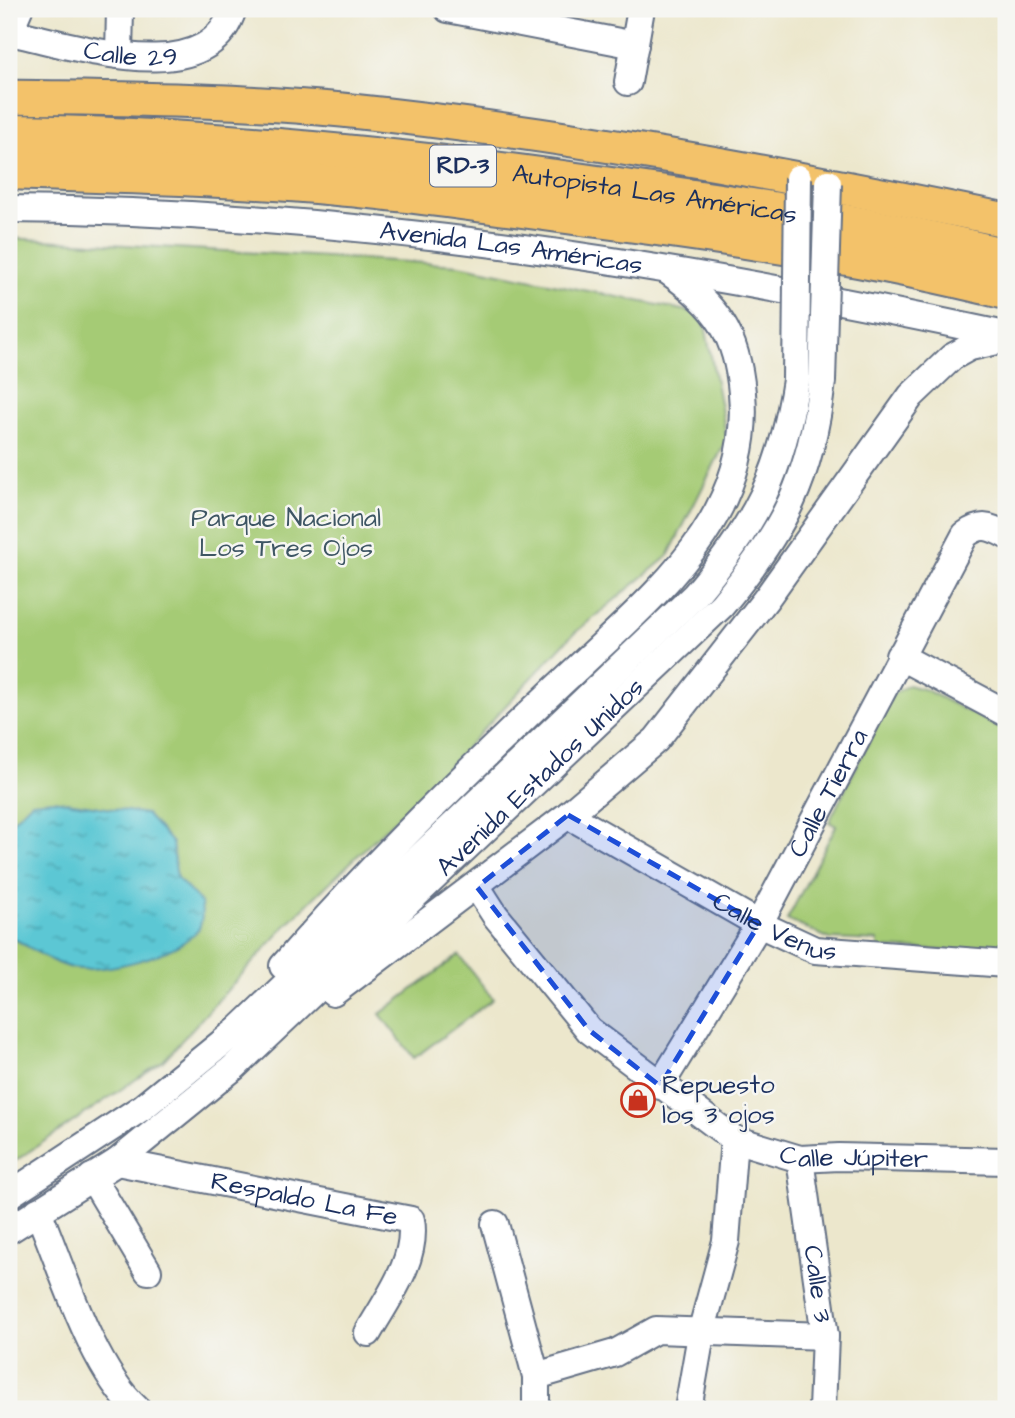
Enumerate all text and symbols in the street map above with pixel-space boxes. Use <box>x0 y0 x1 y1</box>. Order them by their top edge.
street label: Calle 29 <box>80 32 180 76</box>
road number: RD-3 <box>430 146 496 186</box>
street label: Autopista Las Américas <box>510 155 800 233</box>
street label: Avenida Las Américas <box>378 213 645 283</box>
park label: Parque Nacional Los Tres Ojos <box>191 500 381 566</box>
street label: Avenida Estados Unidos <box>428 670 652 885</box>
street label: Calle Tierra <box>780 723 877 864</box>
street label: Calle Venus <box>706 883 838 970</box>
place label: Repuesto los 3 ojos <box>662 1067 775 1133</box>
shop icon: Repuesto los 3 ojos <box>619 1081 657 1119</box>
street label: Calle Júpiter <box>775 1136 929 1177</box>
street label: Respaldo La Fe <box>208 1163 401 1235</box>
street label: Calle 3 <box>794 1243 841 1325</box>

